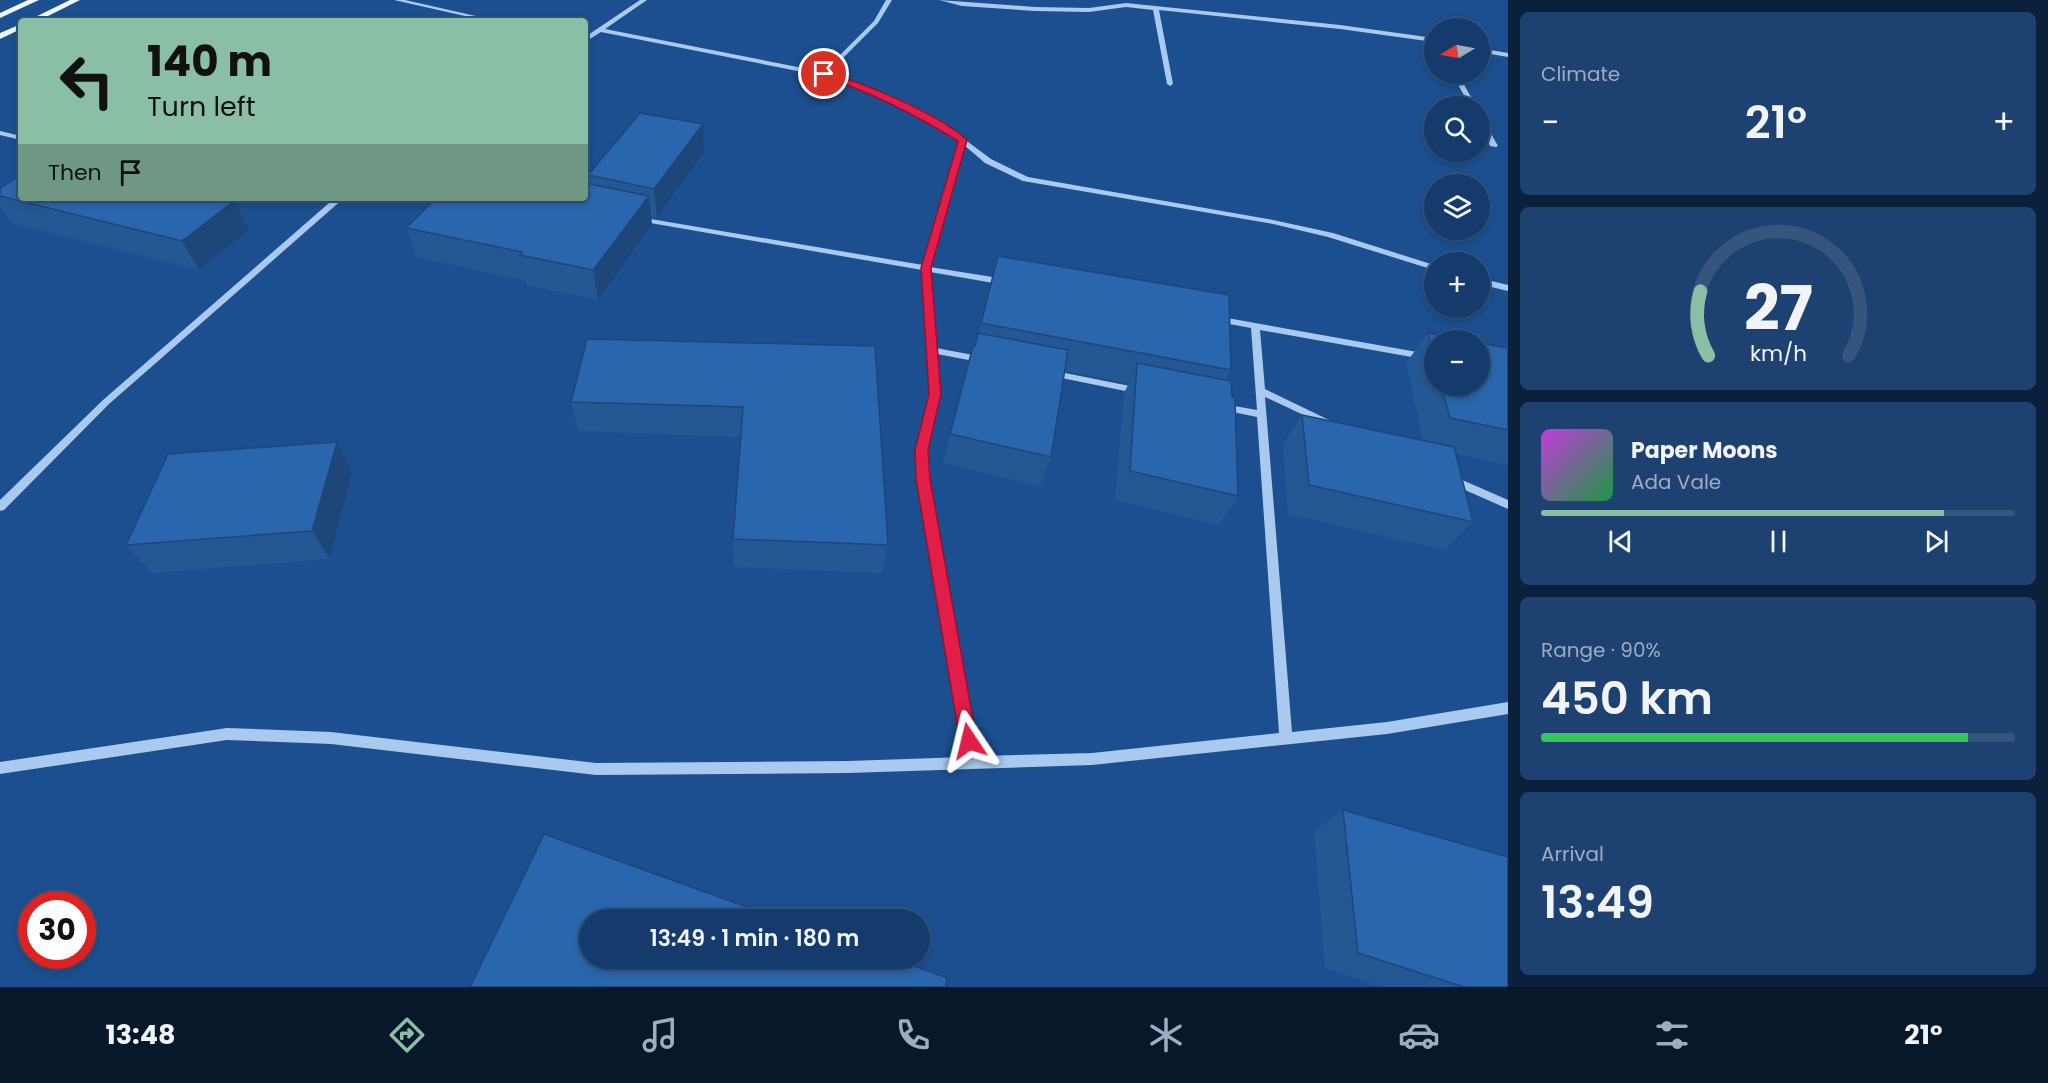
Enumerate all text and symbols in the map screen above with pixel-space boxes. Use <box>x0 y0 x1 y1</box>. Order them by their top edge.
north arrow <box>1424 18 1490 84</box>
map controls <box>1424 18 1490 396</box>
text: 140 m <box>147 32 272 91</box>
icon: left <box>48 42 126 120</box>
pin <box>798 48 849 99</box>
icon: arrive <box>807 57 840 90</box>
text: Climate <box>1541 60 1620 88</box>
text: Turn left <box>147 88 256 125</box>
text: 21° <box>1745 91 1807 154</box>
button: search <box>1424 96 1490 162</box>
text: − <box>1541 99 1559 146</box>
text: + <box>1992 99 2015 146</box>
icon: arrive <box>114 156 147 189</box>
text: Then <box>48 157 102 188</box>
button: layers <box>1424 174 1490 240</box>
button: + <box>1424 252 1490 318</box>
text: 27 <box>1743 264 1813 352</box>
button: − <box>1424 330 1490 396</box>
text: km/h <box>1749 338 1807 369</box>
text: Paper Moons <box>1631 435 1778 466</box>
text: Ada Vale <box>1631 468 1721 496</box>
icon: previous <box>1604 525 1637 558</box>
icon: pause <box>1762 525 1795 558</box>
icon: next <box>1920 525 1953 558</box>
text: Range · 90% <box>1541 636 1661 664</box>
text: 450 km <box>1541 667 1713 730</box>
position arrow <box>937 709 1001 773</box>
text: Arrival <box>1541 840 1604 868</box>
text: 13:49 <box>1541 871 1654 934</box>
speed limit sign: 30 <box>18 891 96 969</box>
text: 13:49 · 1 min · 180 m <box>650 923 859 954</box>
icon: directions <box>386 1014 428 1056</box>
icon: music <box>639 1014 681 1056</box>
icon: phone <box>892 1014 934 1056</box>
icon: climate <box>1145 1014 1187 1056</box>
icon: car <box>1398 1014 1440 1056</box>
icon: filters <box>1651 1014 1693 1056</box>
text: 13:48 <box>105 1016 175 1053</box>
text: 21° <box>1904 1016 1942 1053</box>

